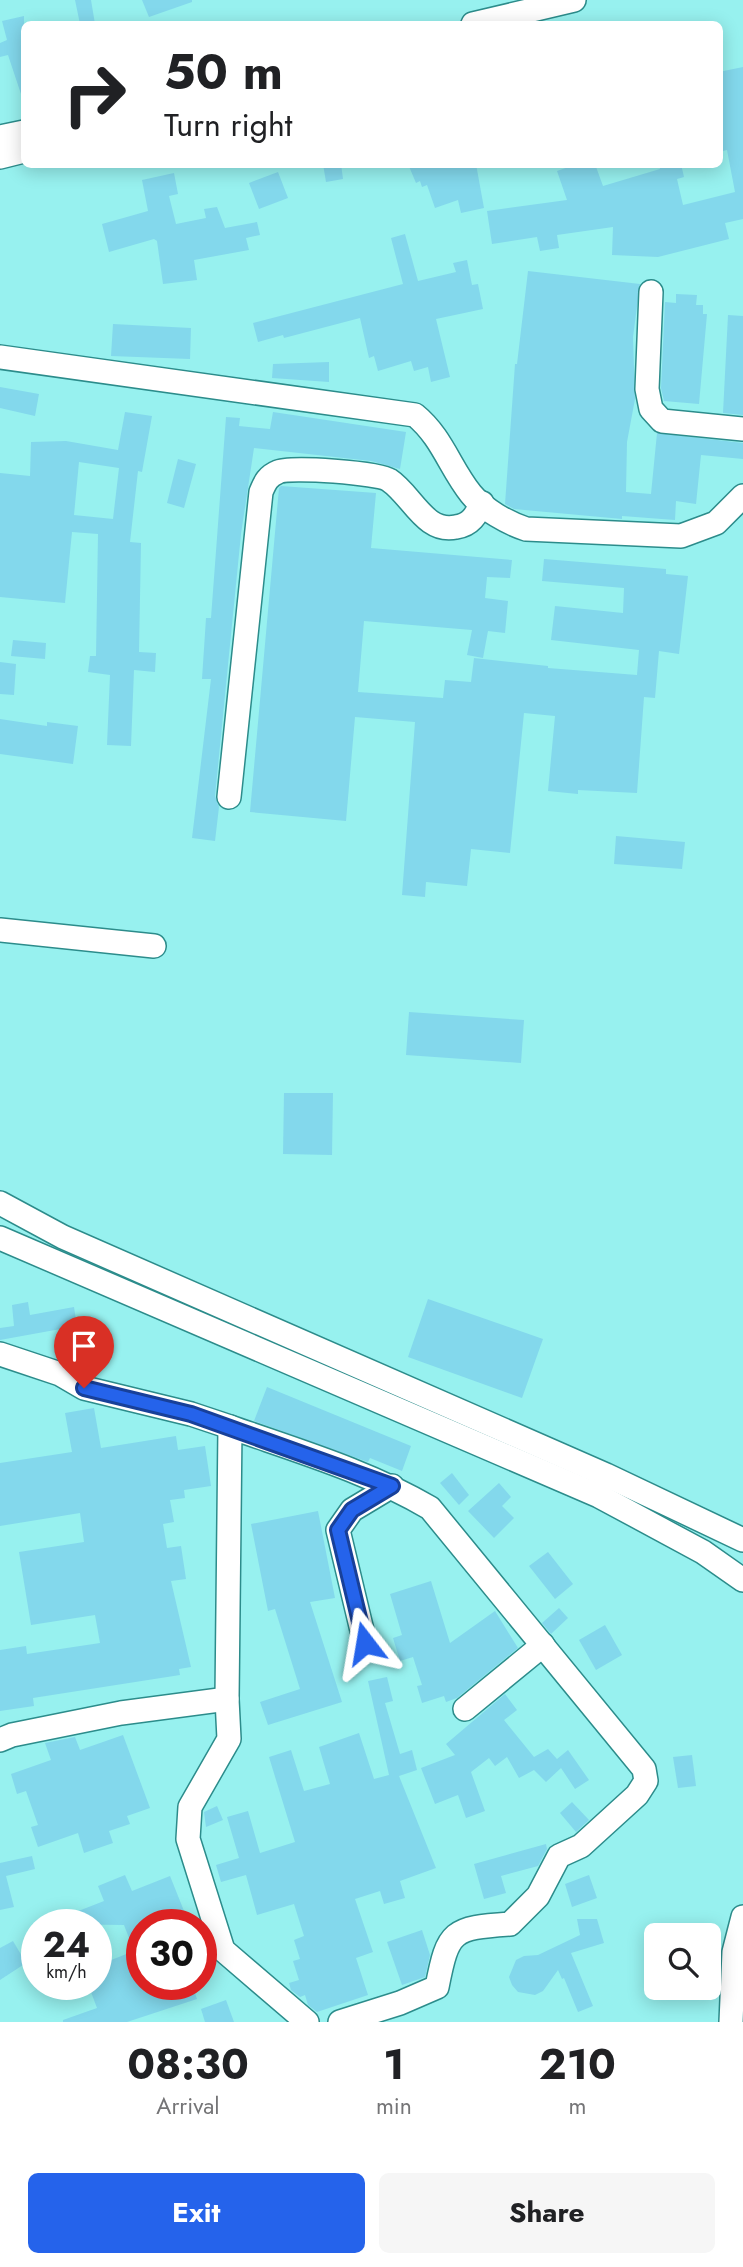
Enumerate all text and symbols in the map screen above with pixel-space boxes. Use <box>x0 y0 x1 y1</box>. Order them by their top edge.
text: 50 m <box>164 37 283 107</box>
icon: right <box>49 49 140 140</box>
text: Turn right <box>164 102 293 148</box>
pin <box>54 1316 114 1388</box>
icon: arrive <box>65 1327 103 1365</box>
position arrow <box>328 1606 402 1680</box>
speed limit sign: 30 <box>126 1909 217 2000</box>
text: 24 <box>43 1920 90 1970</box>
map controls <box>644 1923 721 2000</box>
button: search <box>644 1923 721 2000</box>
text: km/h <box>46 1959 87 1985</box>
text: 08:30 <box>127 2034 249 2095</box>
text: 1 <box>383 2034 405 2095</box>
text: 210 <box>539 2034 616 2095</box>
text: Arrival <box>156 2089 220 2123</box>
text: min <box>376 2089 412 2123</box>
text: m <box>568 2089 586 2123</box>
button: Exit <box>28 2173 365 2253</box>
button: Share <box>379 2173 715 2253</box>

